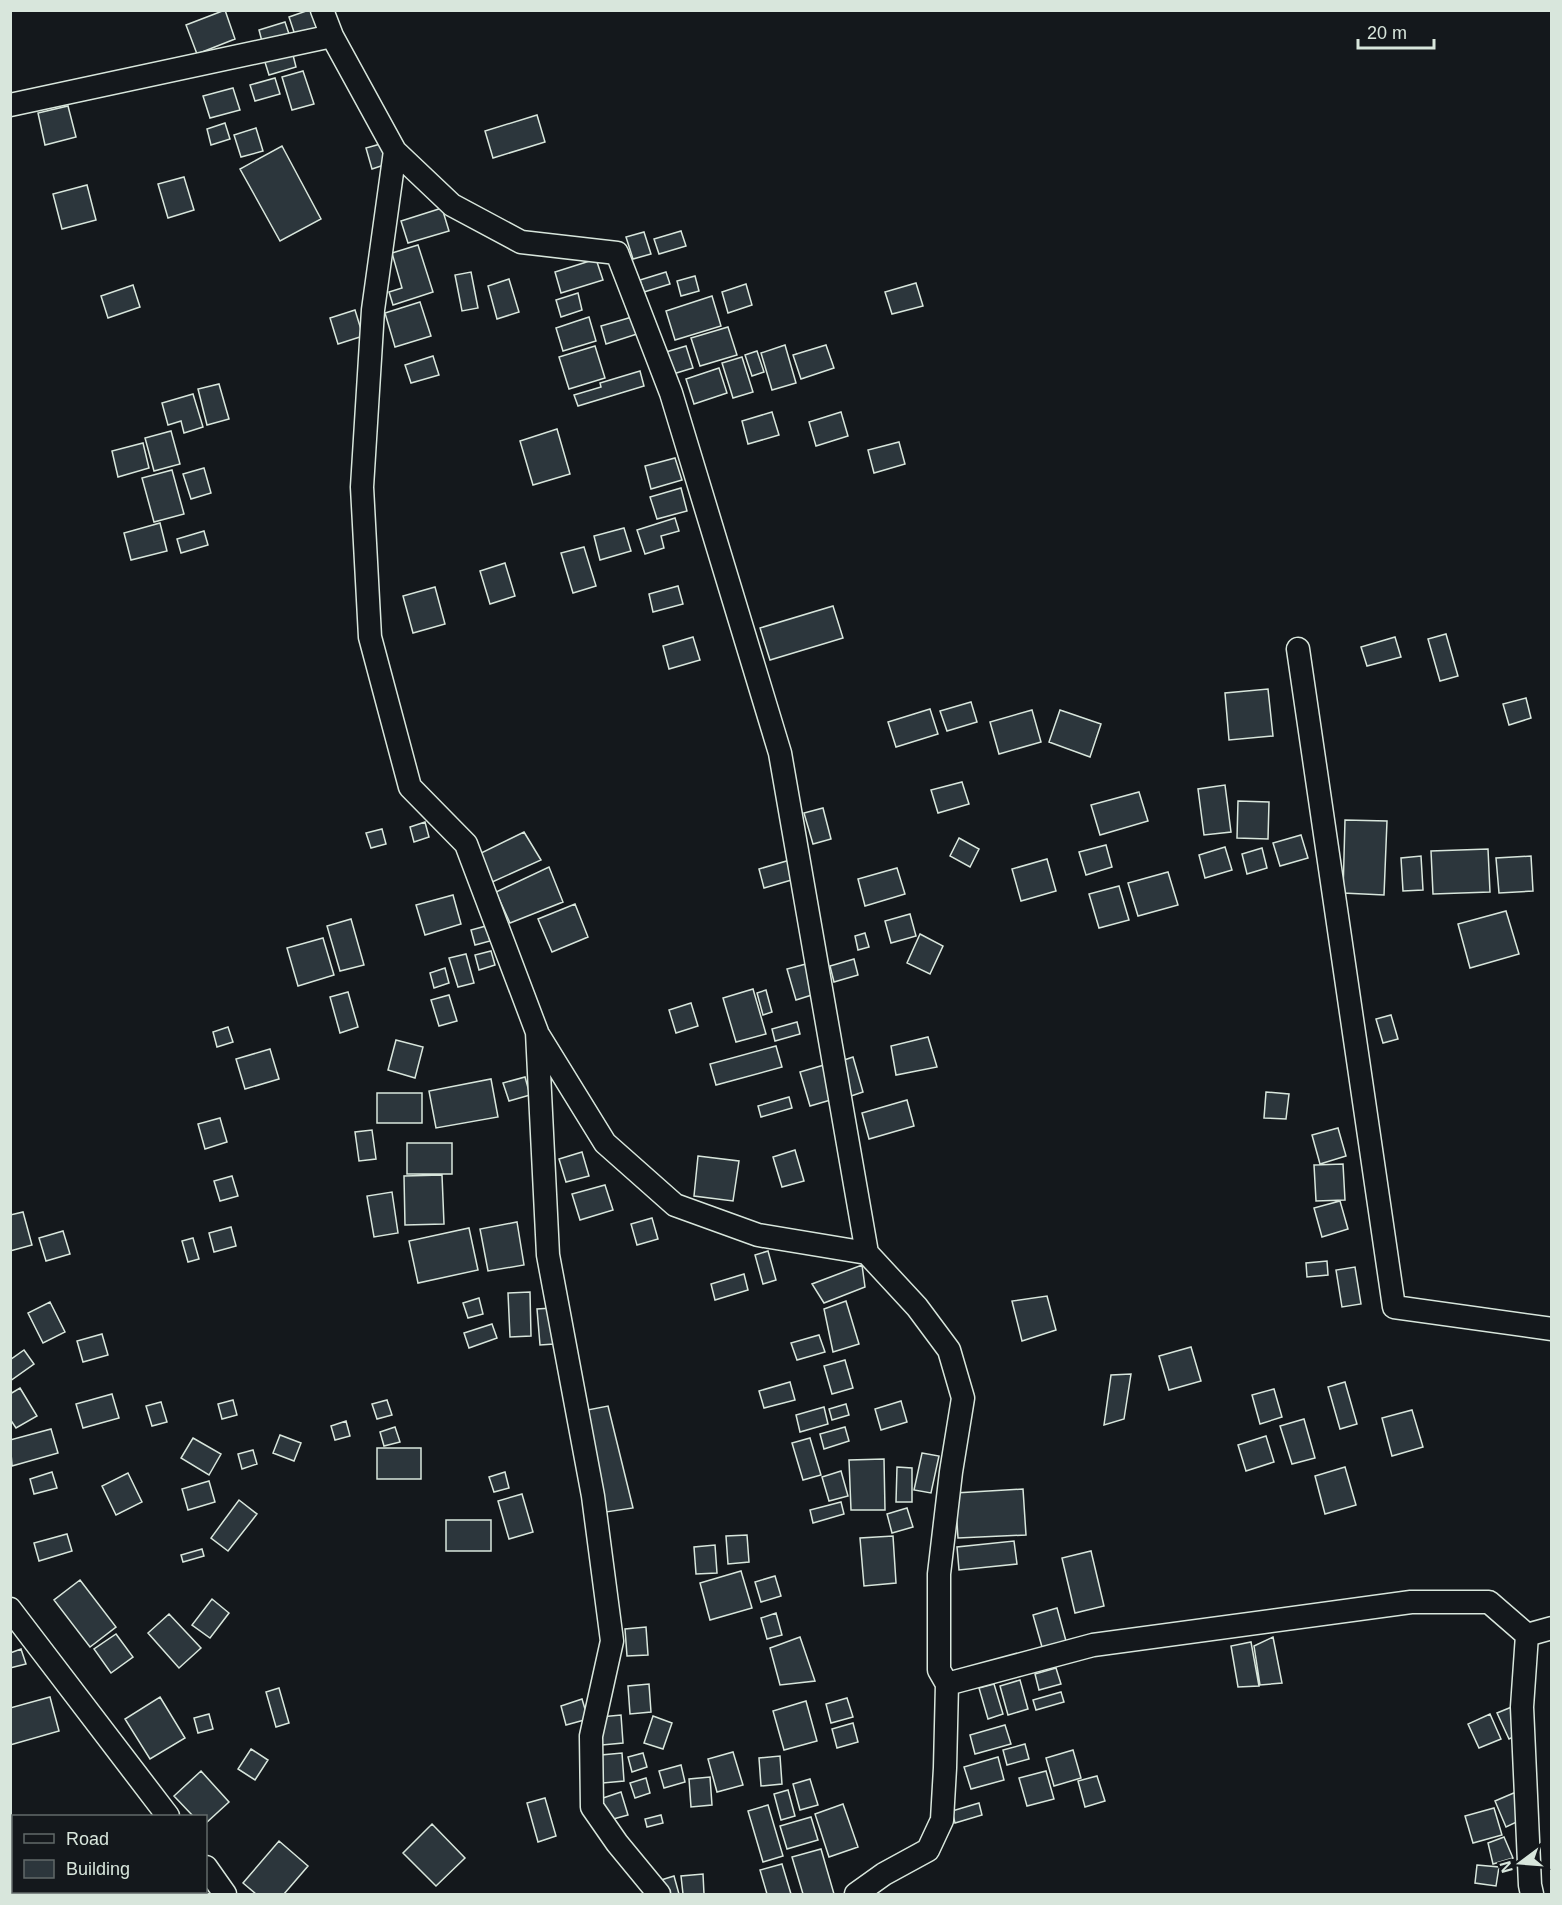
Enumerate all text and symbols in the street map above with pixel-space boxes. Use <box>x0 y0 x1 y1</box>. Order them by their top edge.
scale bar <box>1358 12 1434 50</box>
text: 20 m <box>1367 23 1407 43</box>
legend <box>12 1815 207 1893</box>
text: Road <box>66 1829 109 1849</box>
north arrow <box>1490 1833 1550 1893</box>
text: Building <box>66 1859 130 1879</box>
text: N <box>1496 1859 1516 1875</box>

